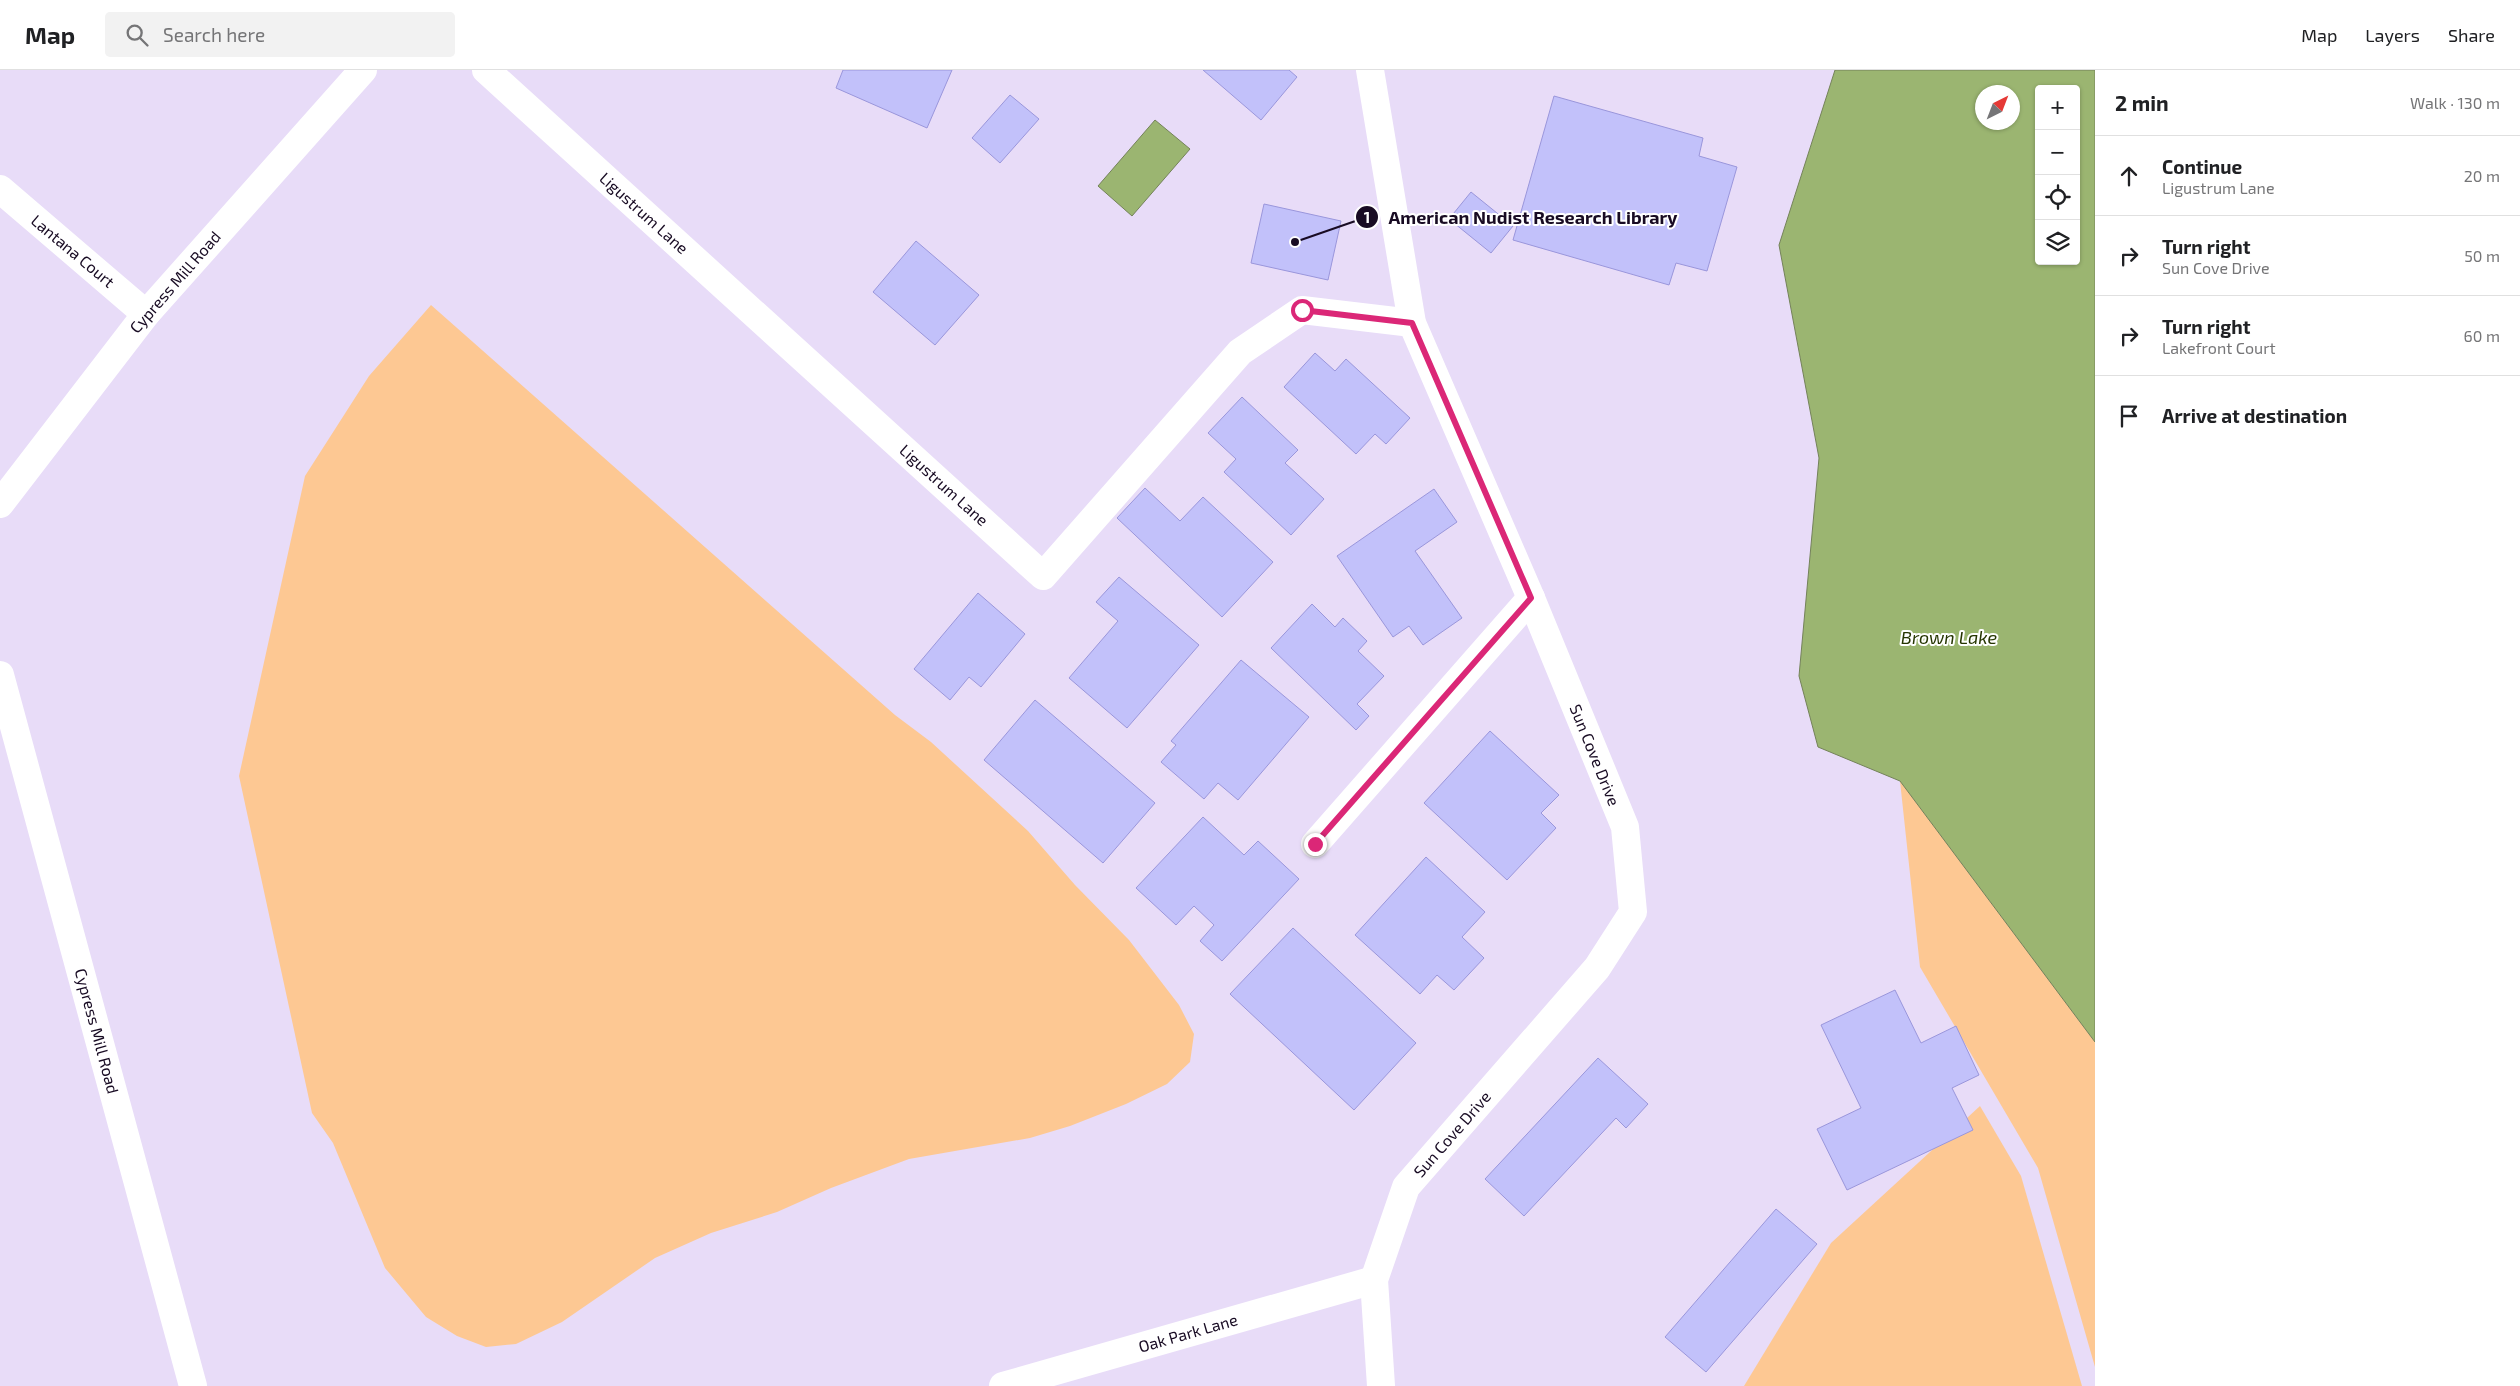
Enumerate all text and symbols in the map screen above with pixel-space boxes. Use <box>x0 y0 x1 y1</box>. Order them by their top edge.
search box <box>105 12 455 57</box>
text: Map <box>25 20 75 49</box>
icon: search <box>123 21 151 49</box>
text: Search here <box>163 23 265 46</box>
text: Map <box>2301 24 2337 46</box>
text: Layers <box>2365 24 2420 46</box>
text: Share <box>2448 24 2495 46</box>
north arrow <box>1975 85 2020 130</box>
map controls <box>2035 85 2080 265</box>
button: + <box>2035 85 2080 130</box>
text: 2 min <box>2115 90 2169 115</box>
text: Walk · 130 m <box>2410 93 2500 112</box>
button: − <box>2035 130 2080 175</box>
text: Continue <box>2162 155 2242 178</box>
icon: ahead <box>2115 162 2143 190</box>
text: 20 m <box>2464 166 2500 185</box>
street label: Ligustrum Lane <box>596 168 692 257</box>
button: locate <box>2035 175 2080 220</box>
text: Ligustrum Lane <box>2162 178 2274 197</box>
callout: American Nudist Research Library <box>1354 201 1688 234</box>
text: American Nudist Research Library <box>1389 206 1678 228</box>
text: 1 <box>1364 208 1370 226</box>
street label: Lantana Court <box>28 210 119 291</box>
button: layers <box>2035 220 2080 265</box>
street label: Cypress Mill Road <box>125 227 224 337</box>
text: Turn right <box>2162 235 2250 258</box>
icon: right <box>2115 242 2143 270</box>
text: 50 m <box>2464 246 2500 265</box>
text: Sun Cove Drive <box>2162 258 2270 277</box>
route start <box>1291 299 1314 322</box>
text: Turn right <box>2162 315 2250 338</box>
icon: right <box>2115 322 2143 350</box>
text: 60 m <box>2464 326 2500 345</box>
text: Lakefront Court <box>2162 338 2276 357</box>
icon: arrive <box>2115 402 2143 430</box>
text: Arrive at destination <box>2162 404 2347 427</box>
street label: Ligustrum Lane <box>896 440 992 529</box>
water label: Brown Lake <box>1901 626 1997 648</box>
street label: Sun Cove Drive <box>1566 701 1624 808</box>
route end <box>1304 833 1327 856</box>
street label: Cypress Mill Road <box>72 966 123 1096</box>
street label: Sun Cove Drive <box>1409 1087 1494 1181</box>
street label: Oak Park Lane <box>1136 1309 1240 1356</box>

